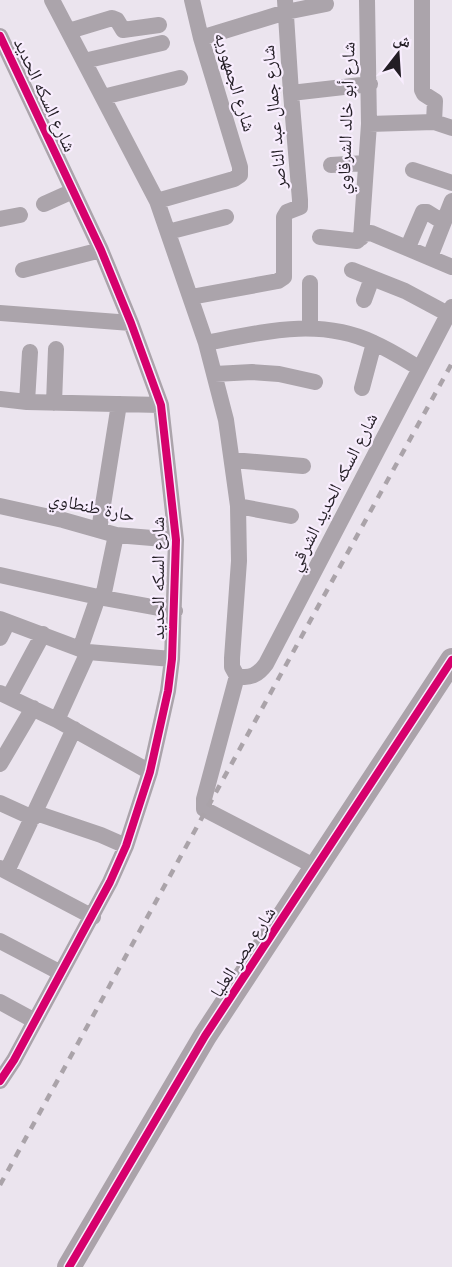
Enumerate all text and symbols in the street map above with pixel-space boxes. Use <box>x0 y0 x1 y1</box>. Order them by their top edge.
north arrow <box>368 24 428 84</box>
text: ش <box>391 29 413 52</box>
street label: شارع الجمهوريه <box>209 30 261 134</box>
street label: شارع السكه الحديد <box>9 35 81 155</box>
street label: شارع أبو خالد الشرقاوي <box>332 41 363 195</box>
street label: شارع جمال عبد الناصر <box>257 44 291 191</box>
street label: شارع السكه الحديد الشرقي <box>284 409 386 576</box>
street label: حارة طنطاوي <box>46 487 137 530</box>
street label: شارع السكه الحديد <box>147 517 169 639</box>
street label: شارع مصر العليا <box>206 903 280 1001</box>

